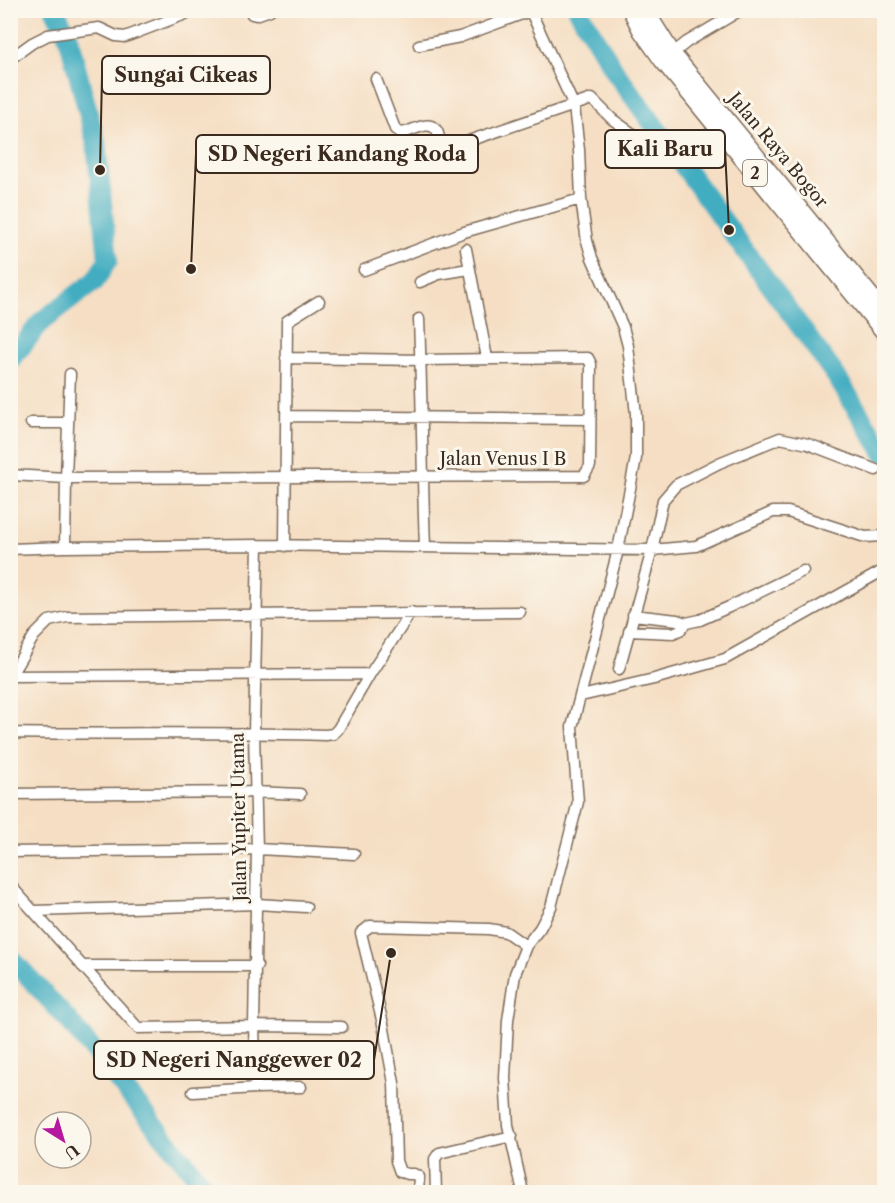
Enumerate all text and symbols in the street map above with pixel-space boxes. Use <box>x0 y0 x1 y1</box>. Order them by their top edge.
callout: Sungai Cikeas <box>102 56 270 94</box>
text: Sungai Cikeas <box>114 63 258 87</box>
street label: Jalan Raya Bogor <box>721 85 833 213</box>
callout: Kali Baru <box>605 130 725 168</box>
callout: SD Negeri Kandang Roda <box>196 135 478 173</box>
text: Kali Baru <box>617 137 713 161</box>
text: SD Negeri Kandang Roda <box>208 142 467 166</box>
road number: 2 <box>743 160 767 186</box>
street label: Jalan Venus I B <box>437 448 566 470</box>
street label: Jalan Yupiter Utama <box>227 732 252 905</box>
callout: SD Negeri Nanggewer 02 <box>94 1041 374 1079</box>
text: SD Negeri Nanggewer 02 <box>106 1048 362 1072</box>
north arrow <box>33 1110 93 1170</box>
text: U <box>61 1140 83 1164</box>

